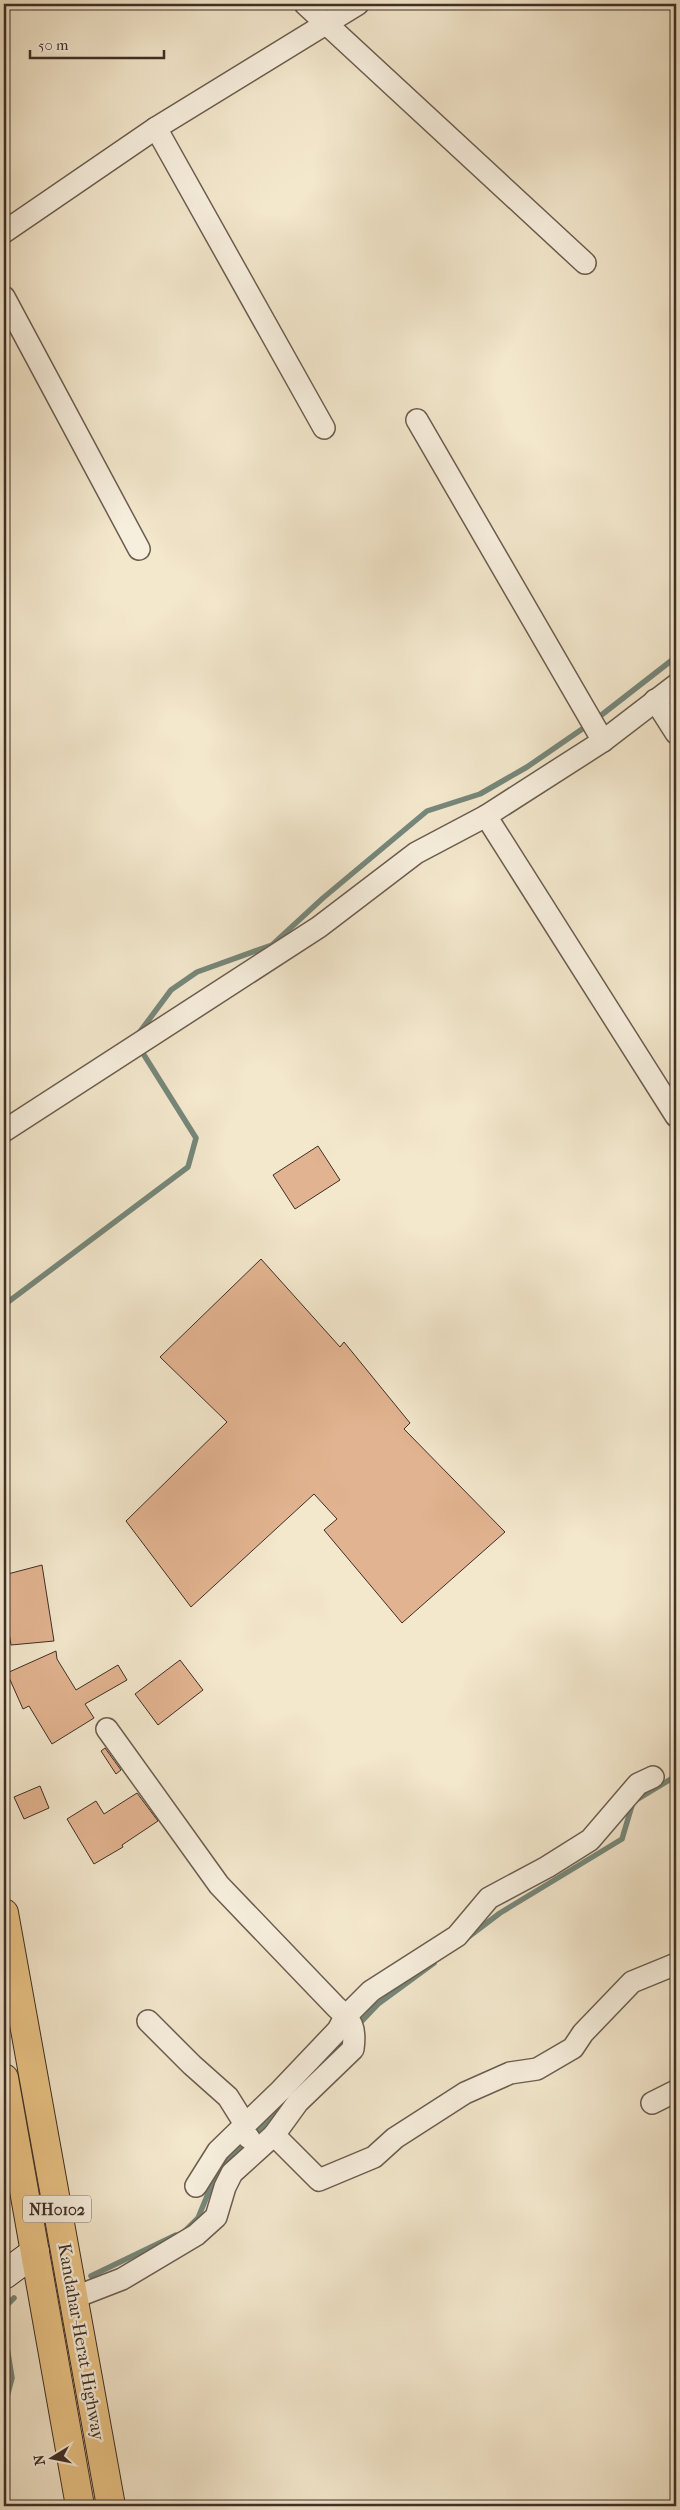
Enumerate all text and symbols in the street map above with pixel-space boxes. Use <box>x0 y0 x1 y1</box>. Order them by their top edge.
scale bar <box>30 28 164 60</box>
text: 50 m <box>38 36 69 54</box>
road number: NH0102 <box>23 2196 91 2222</box>
street label: Kandahar-Herat Highway <box>53 2242 109 2444</box>
north arrow <box>28 2432 78 2482</box>
text: N <box>30 2453 49 2467</box>

